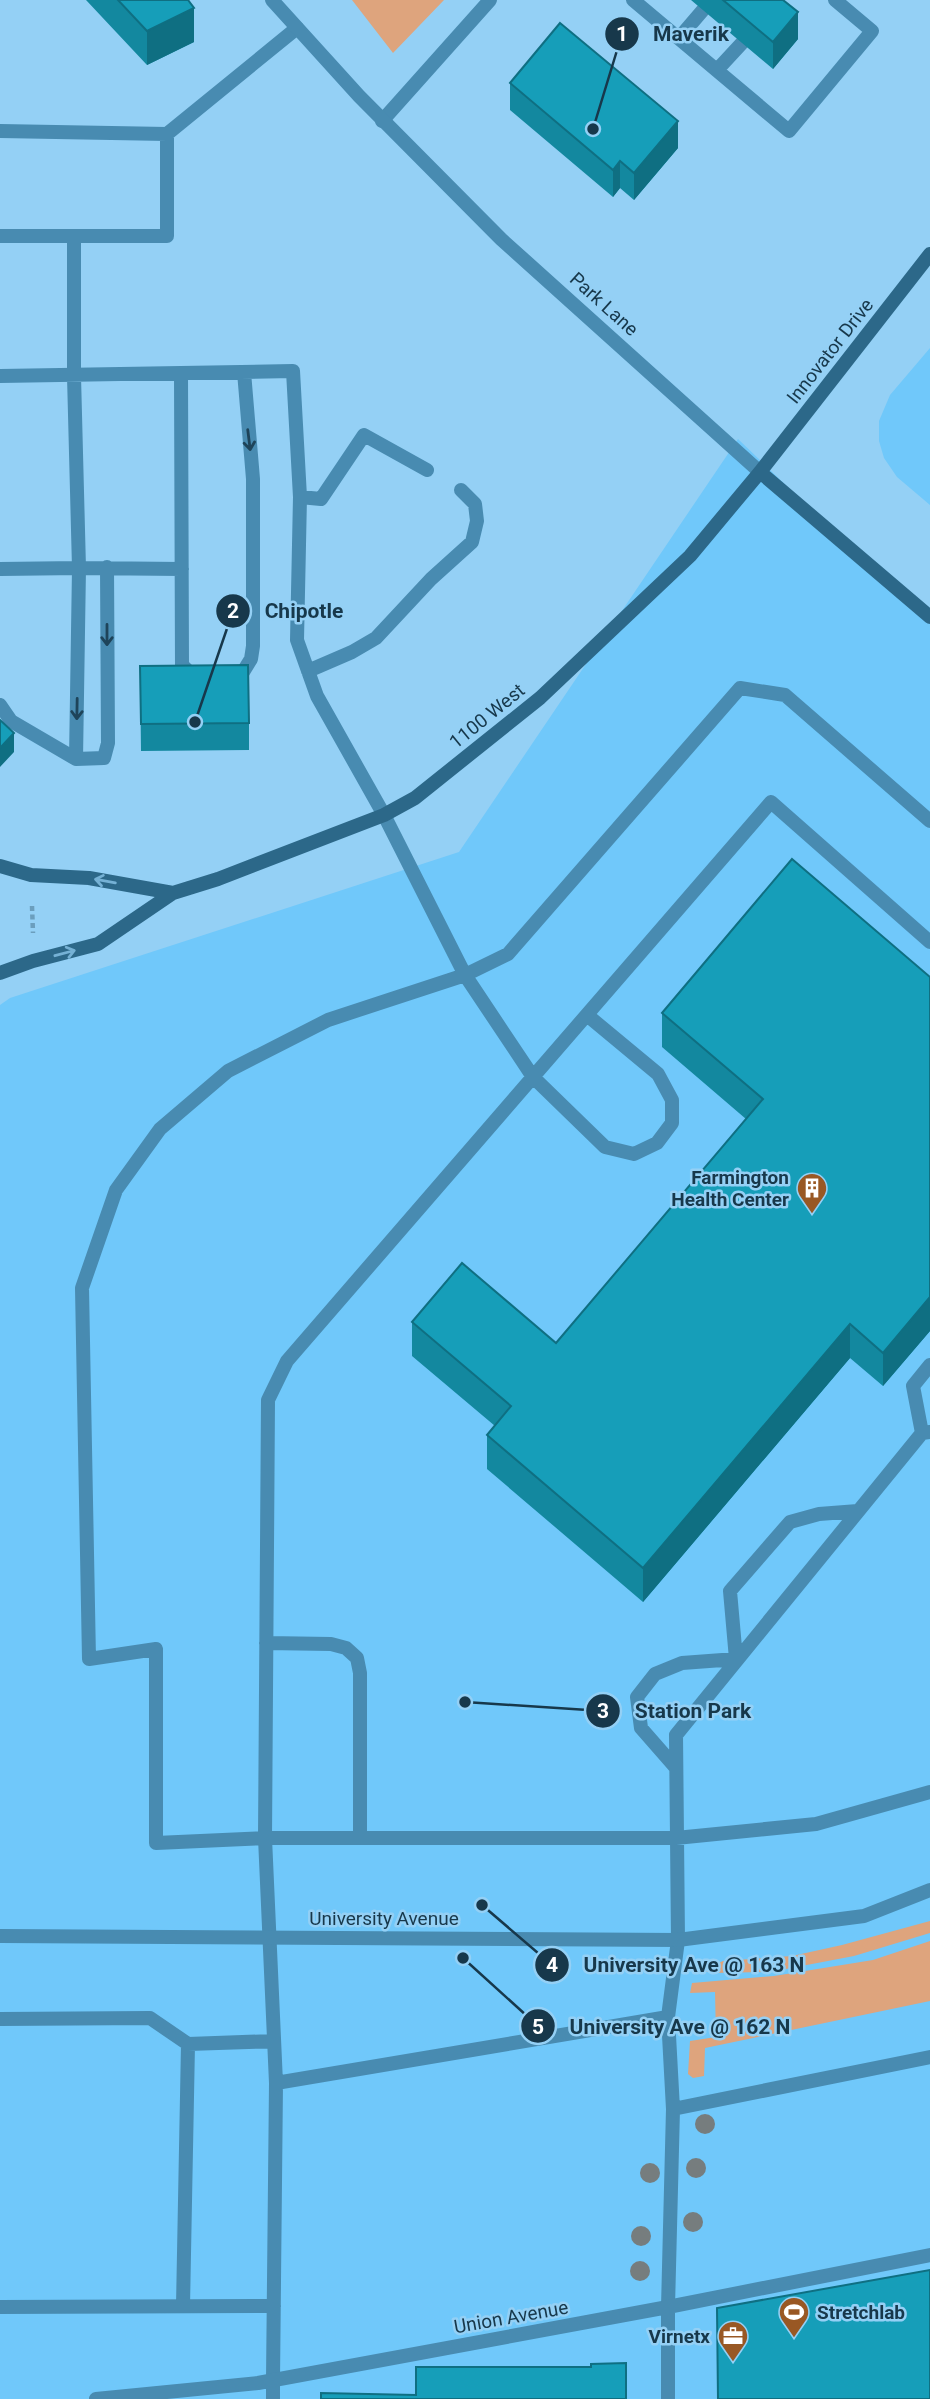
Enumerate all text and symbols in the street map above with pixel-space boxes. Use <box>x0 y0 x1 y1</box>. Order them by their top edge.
callout: Maverik <box>604 13 743 55</box>
text: 1 <box>616 22 628 46</box>
text: Maverik <box>653 22 730 46</box>
street label: Park Lane <box>565 267 643 341</box>
street label: Innovator Drive <box>782 294 878 408</box>
one-way arrow <box>242 428 255 451</box>
callout: Chipotle <box>216 590 358 632</box>
text: 2 <box>227 599 239 623</box>
text: Chipotle <box>265 599 343 623</box>
one-way arrow <box>100 624 114 647</box>
street label: 1100 West <box>445 679 529 753</box>
one-way arrow <box>70 698 83 721</box>
one-way arrow <box>94 874 117 887</box>
one-way arrow <box>53 946 76 959</box>
place label: Farmington Health Center <box>671 1166 789 1211</box>
building icon: Farmington Health Center <box>795 1171 829 1215</box>
callout: Station Park <box>585 1690 765 1732</box>
text: 3 <box>597 1699 609 1723</box>
text: Station Park <box>635 1699 752 1723</box>
street label: University Avenue <box>309 1907 459 1930</box>
callout: University Ave @ 163 N <box>535 1944 818 1986</box>
text: 4 <box>546 1953 558 1977</box>
text: University Ave @ 163 N <box>584 1953 804 1977</box>
callout: University Ave @ 162 N <box>520 2005 804 2047</box>
text: 5 <box>532 2015 544 2039</box>
text: University Ave @ 162 N <box>570 2015 790 2039</box>
sports icon: Stretchlab <box>777 2295 811 2339</box>
street label: Union Avenue <box>452 2296 570 2338</box>
place label: Stretchlab <box>817 2301 905 2324</box>
office icon: Virnetx <box>716 2319 750 2363</box>
place label: Virnetx <box>649 2325 710 2348</box>

